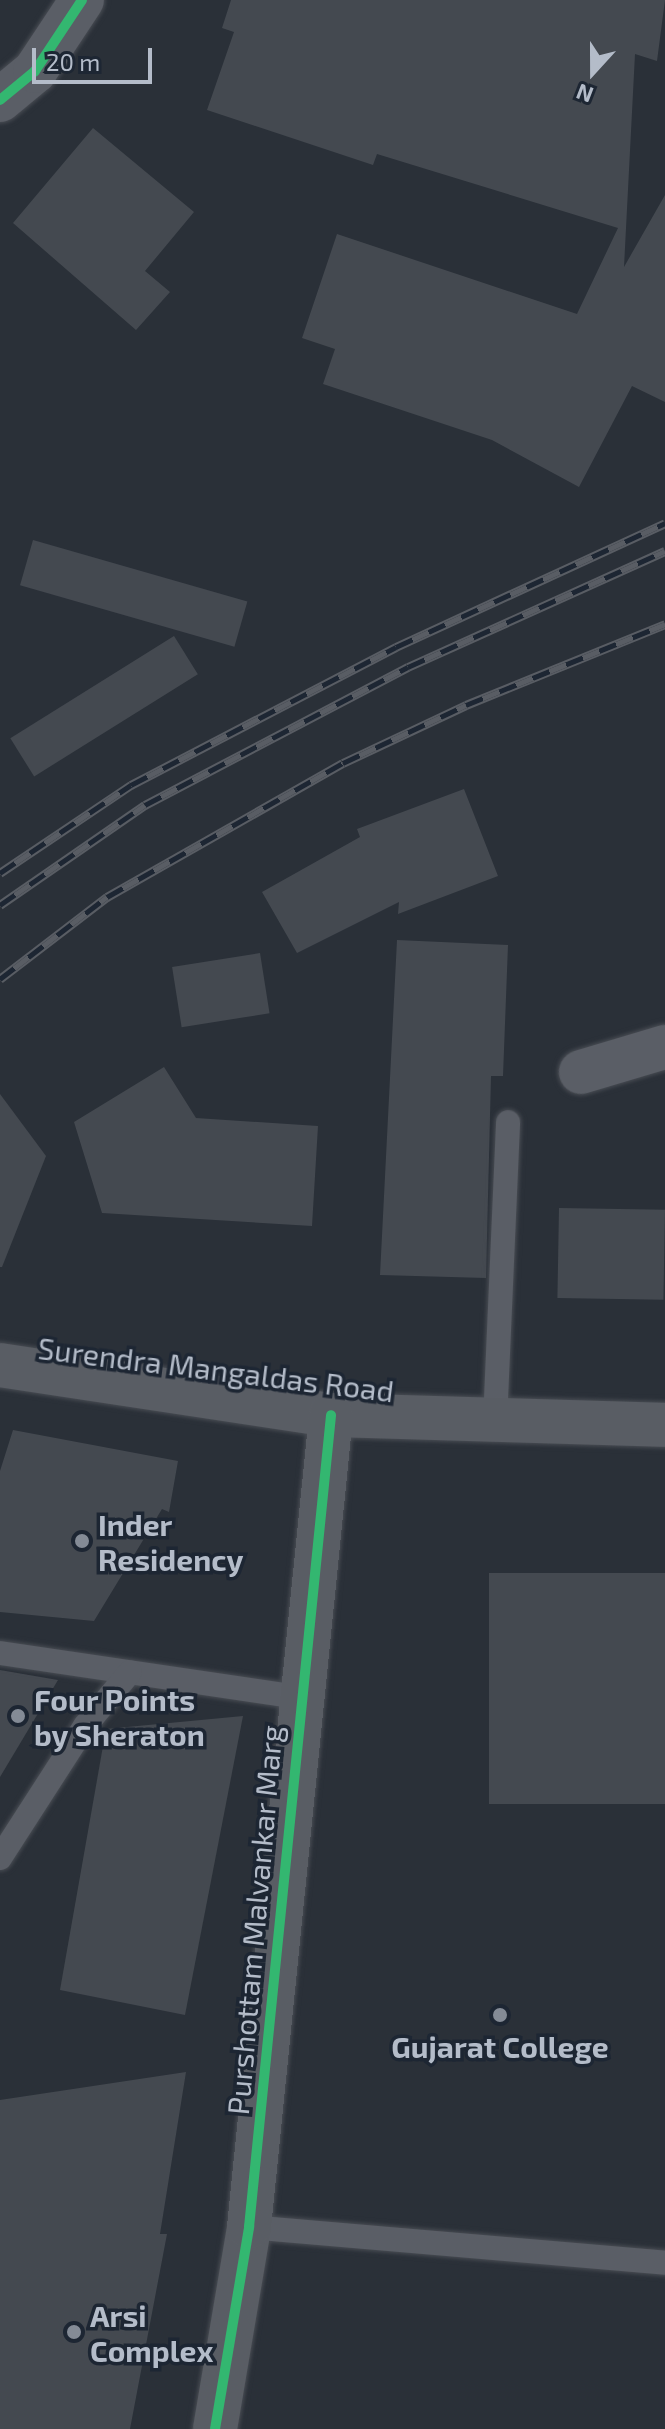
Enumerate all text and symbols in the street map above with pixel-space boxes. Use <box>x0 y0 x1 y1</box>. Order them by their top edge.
scale bar <box>36 32 156 82</box>
north arrow <box>553 32 633 112</box>
text: 20 m <box>46 47 100 76</box>
text: N <box>572 79 596 109</box>
street label: Surendra Mangaldas Road <box>36 1329 396 1409</box>
place label: Inder Residency <box>98 1506 243 1576</box>
marker: Inder Residency <box>73 1532 91 1550</box>
place label: Four Points by Sheraton <box>34 1681 205 1752</box>
marker: Four Points by Sheraton <box>9 1707 27 1725</box>
street label: Purshottam Malvankar Marg <box>219 1723 289 2117</box>
marker: Gujarat College <box>491 2006 509 2024</box>
place label: Gujarat College <box>391 2028 609 2064</box>
place label: Arsi Complex <box>90 2297 213 2368</box>
marker: Arsi Complex <box>65 2323 83 2341</box>

